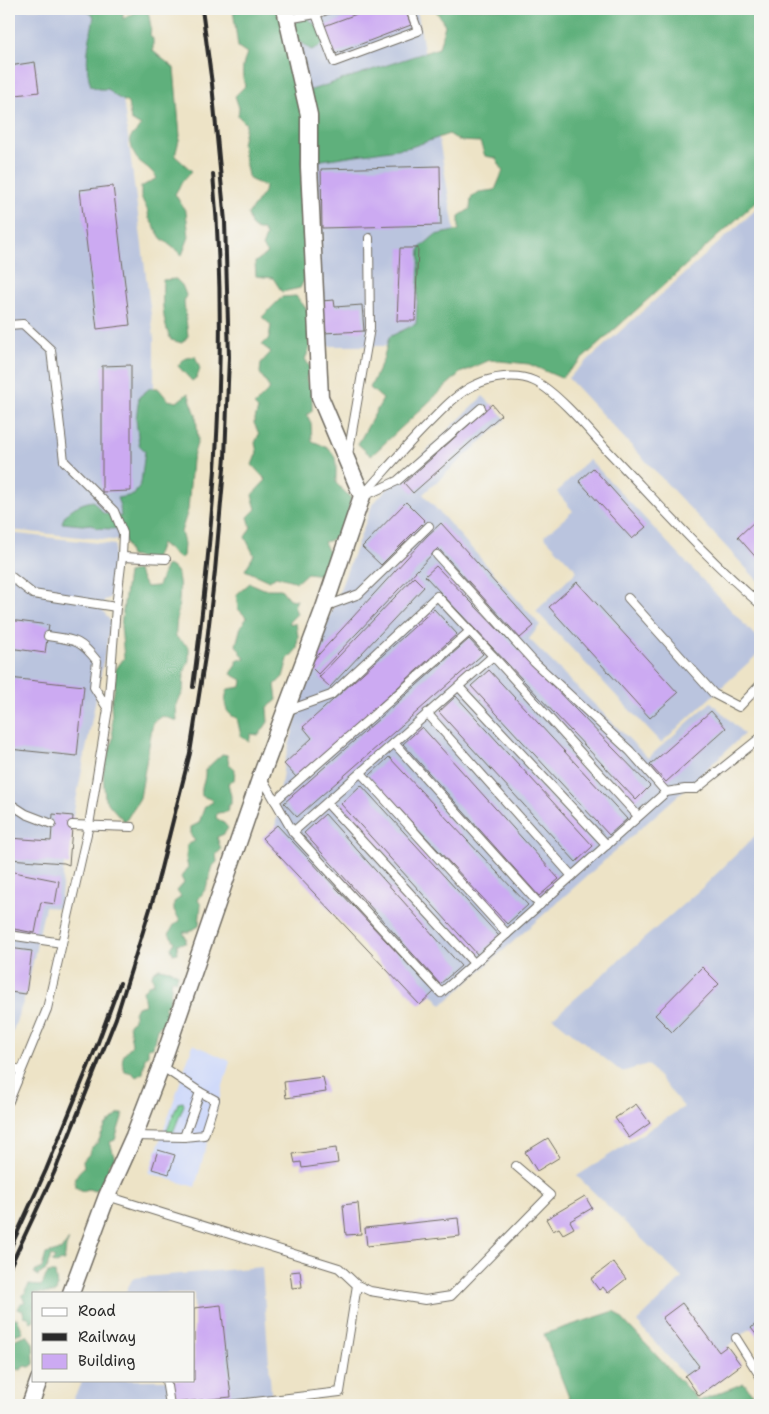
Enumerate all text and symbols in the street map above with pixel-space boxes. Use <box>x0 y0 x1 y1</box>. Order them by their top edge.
legend <box>32 1292 195 1382</box>
text: Road <box>78 1301 116 1321</box>
text: Railway <box>78 1327 136 1347</box>
text: Building <box>78 1351 135 1371</box>

